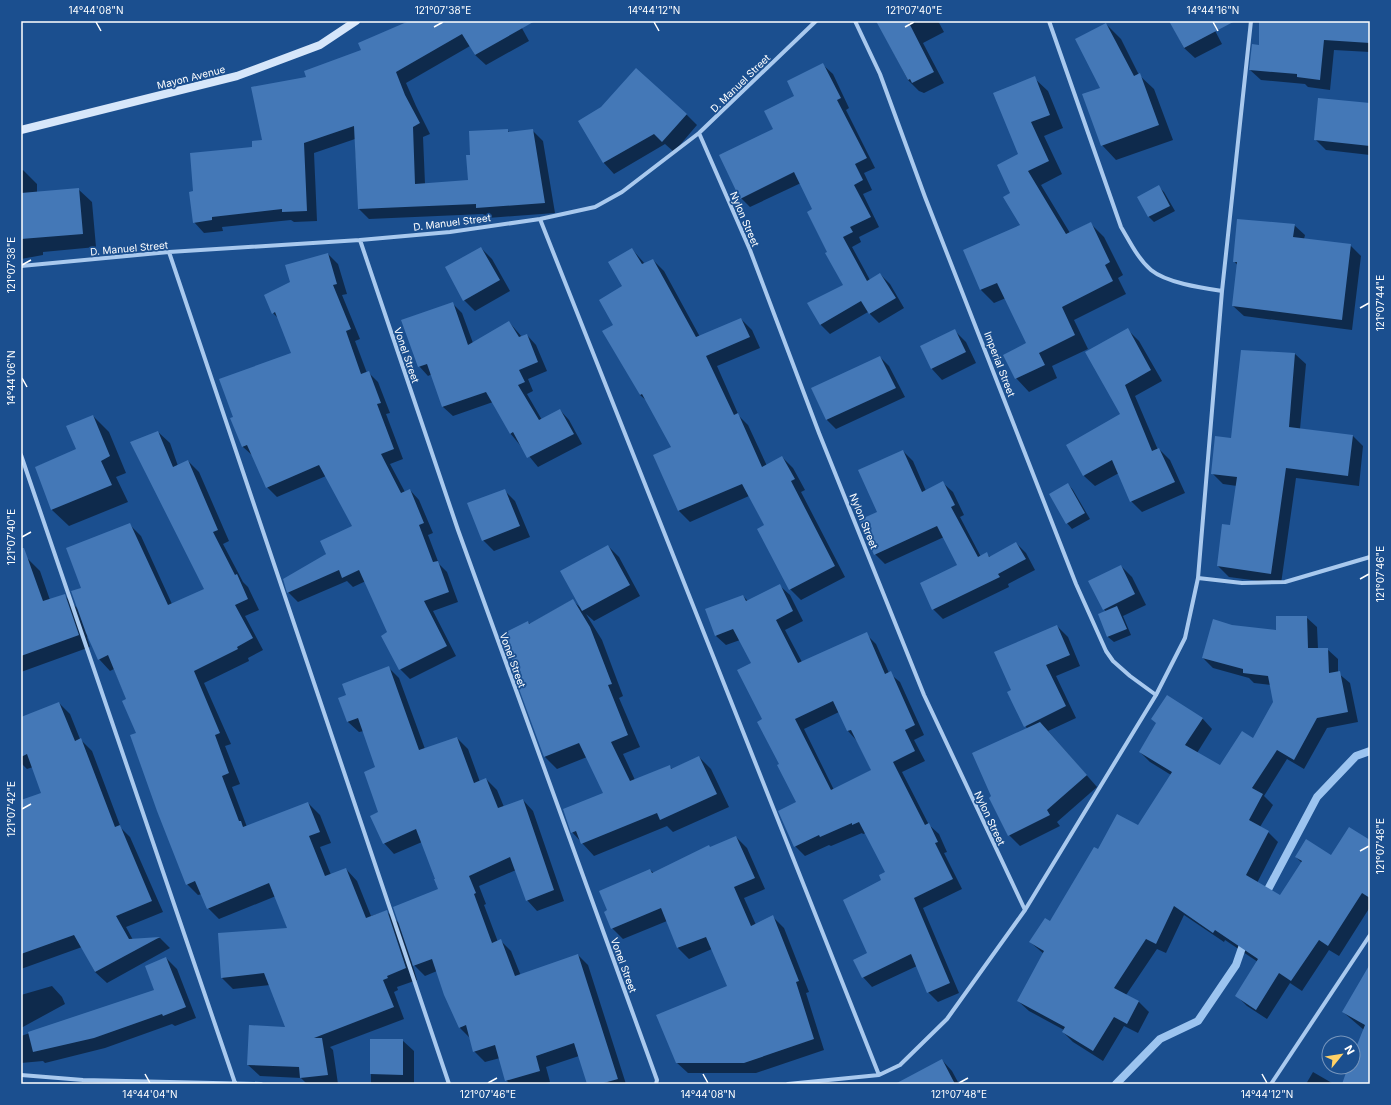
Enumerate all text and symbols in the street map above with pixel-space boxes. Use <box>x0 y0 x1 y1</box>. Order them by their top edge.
text: 14°44'08"N <box>68 4 124 16</box>
text: 121°07'38"E <box>415 4 471 16</box>
text: 14°44'12"N <box>628 4 680 16</box>
text: 121°07'40"E <box>886 4 942 16</box>
text: 14°44'16"N <box>1187 4 1239 16</box>
street label: D. Manuel Street <box>708 51 773 114</box>
street label: Mayon Avenue <box>156 63 226 91</box>
street label: Nylon Street <box>728 190 762 249</box>
street label: D. Manuel Street <box>412 211 492 233</box>
text: 121°07'38"E <box>5 237 17 293</box>
street label: D. Manuel Street <box>90 239 169 257</box>
text: 121°07'44"E <box>1374 275 1386 331</box>
street label: Vonel Street <box>392 326 422 385</box>
street label: Imperial Street <box>982 330 1018 399</box>
text: 14°44'06"N <box>5 350 17 406</box>
street label: Nylon Street <box>847 492 881 551</box>
text: 121°07'40"E <box>5 509 17 565</box>
text: 121°07'46"E <box>1374 546 1386 602</box>
street label: Vonel Street <box>498 631 529 690</box>
text: 121°07'42"E <box>5 781 17 837</box>
street label: Nylon Street <box>972 789 1008 848</box>
text: 121°07'48"E <box>1374 818 1386 874</box>
street label: Vonel Street <box>609 936 640 995</box>
north arrow <box>1321 1035 1361 1075</box>
text: N <box>1342 1043 1358 1057</box>
text: 14°44'04"N <box>122 1088 178 1100</box>
text: 121°07'46"E <box>460 1088 516 1100</box>
text: 14°44'08"N <box>680 1088 736 1100</box>
text: 121°07'48"E <box>931 1088 987 1100</box>
text: 14°44'12"N <box>1241 1088 1293 1100</box>

